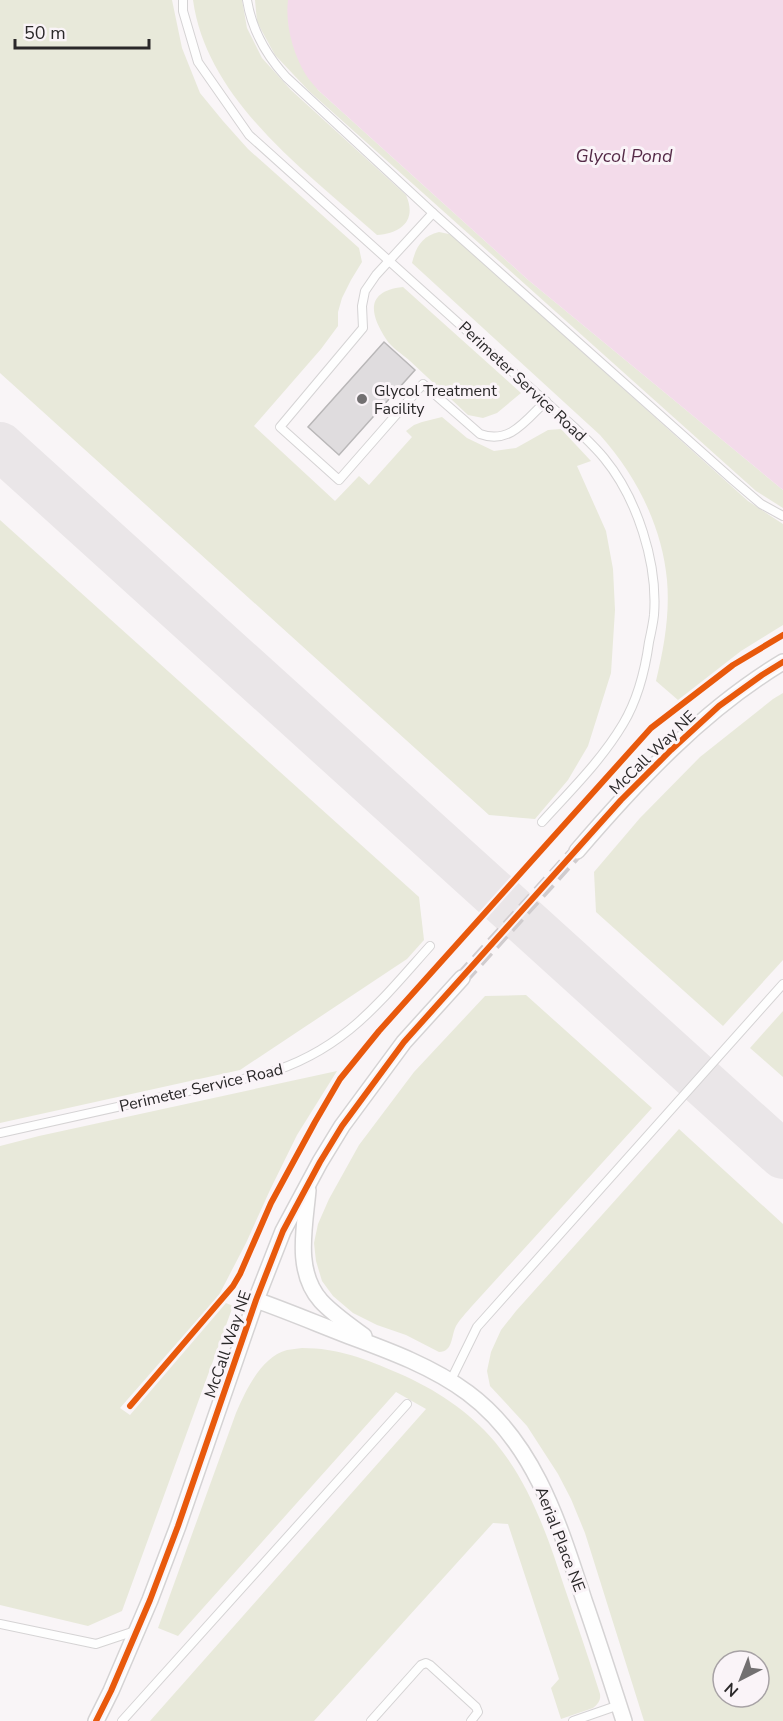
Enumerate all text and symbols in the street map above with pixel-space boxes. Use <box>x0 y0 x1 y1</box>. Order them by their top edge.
scale bar <box>15 12 148 50</box>
text: 50 m <box>24 21 66 45</box>
water label: Glycol Pond <box>575 144 673 168</box>
street label: Perimeter Service Road <box>454 317 591 447</box>
place label: Glycol Treatment Facility <box>374 380 497 420</box>
marker: Glycol Treatment Facility <box>355 392 369 406</box>
street label: McCall Way NE <box>605 706 701 800</box>
street label: Perimeter Service Road <box>117 1058 285 1118</box>
street label: McCall Way NE <box>199 1288 257 1401</box>
street label: Aerial Place NE <box>530 1483 590 1595</box>
north arrow <box>711 1649 771 1709</box>
text: N <box>720 1677 743 1702</box>

